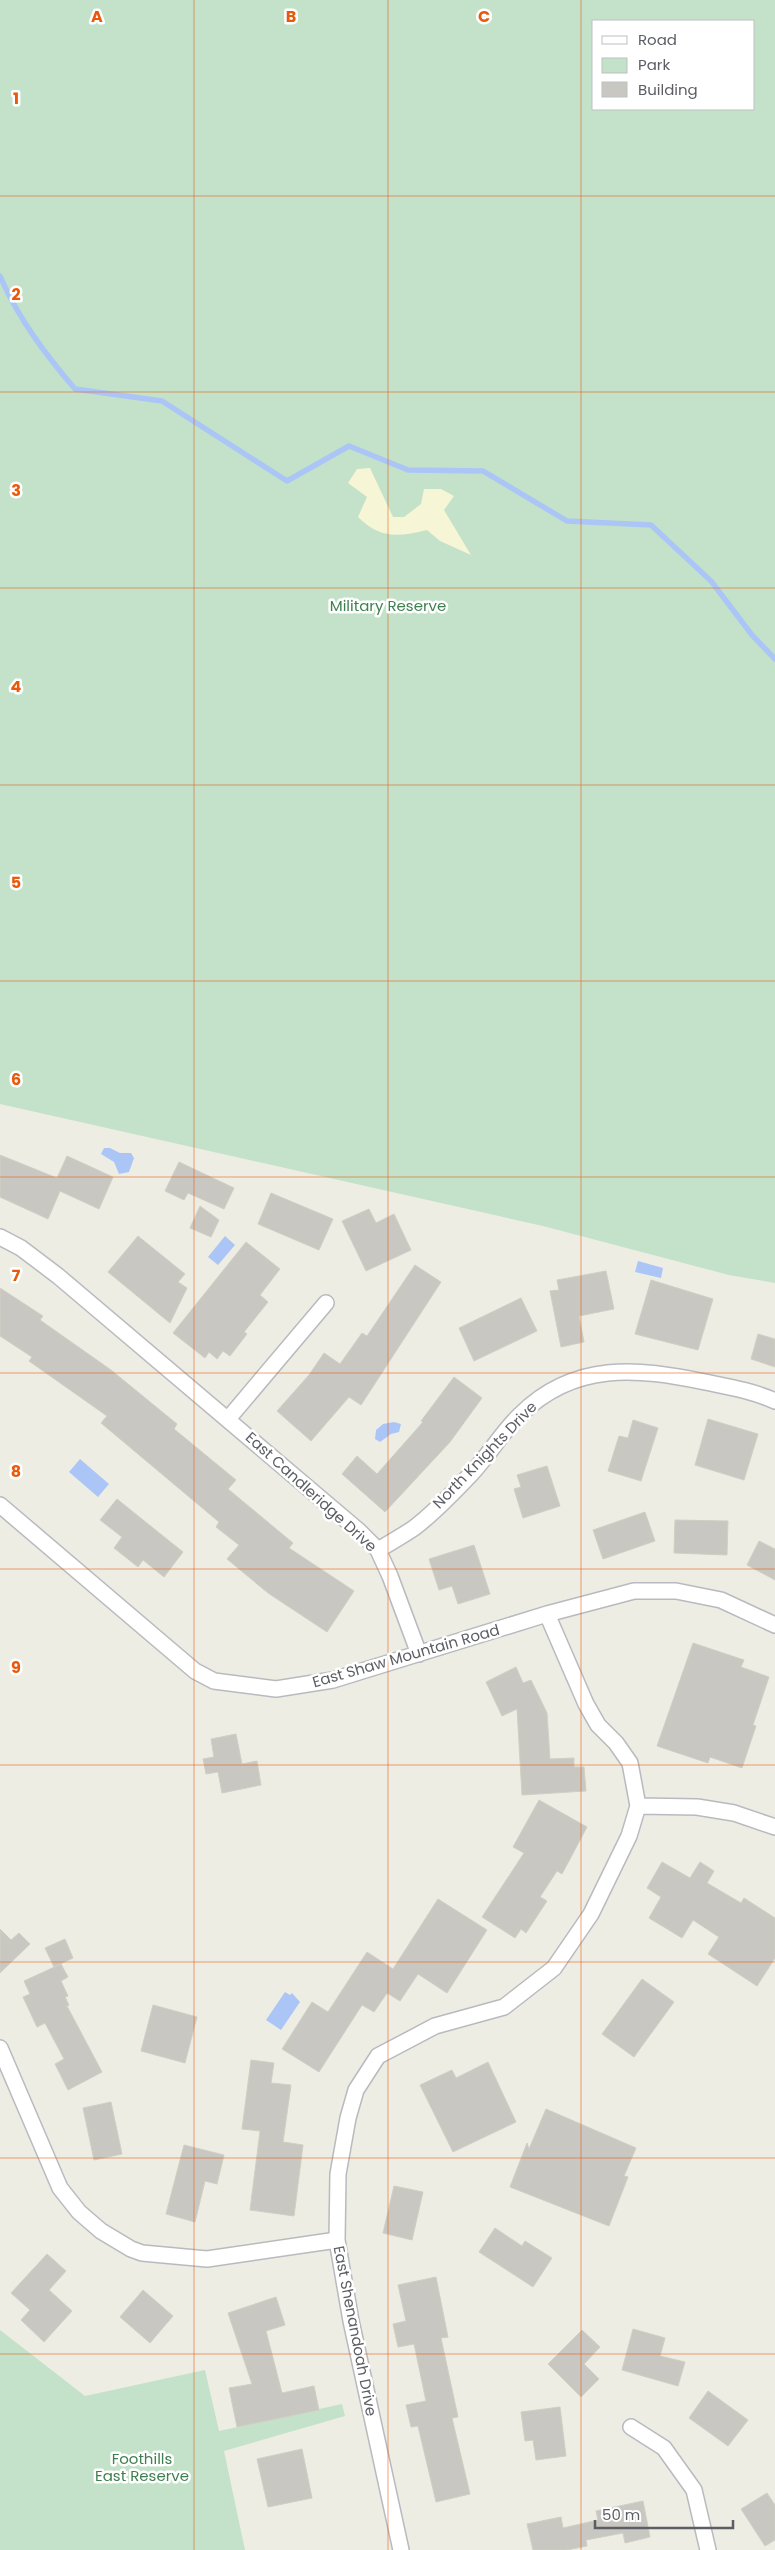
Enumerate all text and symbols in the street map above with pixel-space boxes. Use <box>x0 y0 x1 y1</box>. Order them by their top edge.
text: A <box>91 5 103 28</box>
text: B <box>286 5 296 28</box>
text: C <box>478 5 490 28</box>
legend <box>592 20 755 110</box>
text: Road <box>638 29 677 50</box>
text: Park <box>638 54 670 75</box>
text: Building <box>638 79 698 100</box>
text: 1 <box>13 87 19 110</box>
text: 2 <box>11 283 21 306</box>
text: 3 <box>11 479 21 502</box>
park label: Military Reserve <box>330 595 446 616</box>
text: 4 <box>11 675 22 698</box>
text: 5 <box>11 871 21 894</box>
text: 6 <box>11 1068 21 1091</box>
text: 7 <box>12 1264 21 1287</box>
street label: North Knights Drive <box>428 1396 541 1513</box>
street label: East Candleridge Drive <box>241 1427 382 1556</box>
text: 8 <box>11 1460 21 1483</box>
street label: East Shaw Mountain Road <box>310 1619 502 1692</box>
text: 9 <box>11 1656 21 1679</box>
street label: East Shenandoah Drive <box>329 2244 382 2418</box>
park label: Foothills East Reserve <box>95 2448 189 2486</box>
scale bar <box>595 2498 732 2530</box>
text: 50 m <box>602 2504 640 2525</box>

